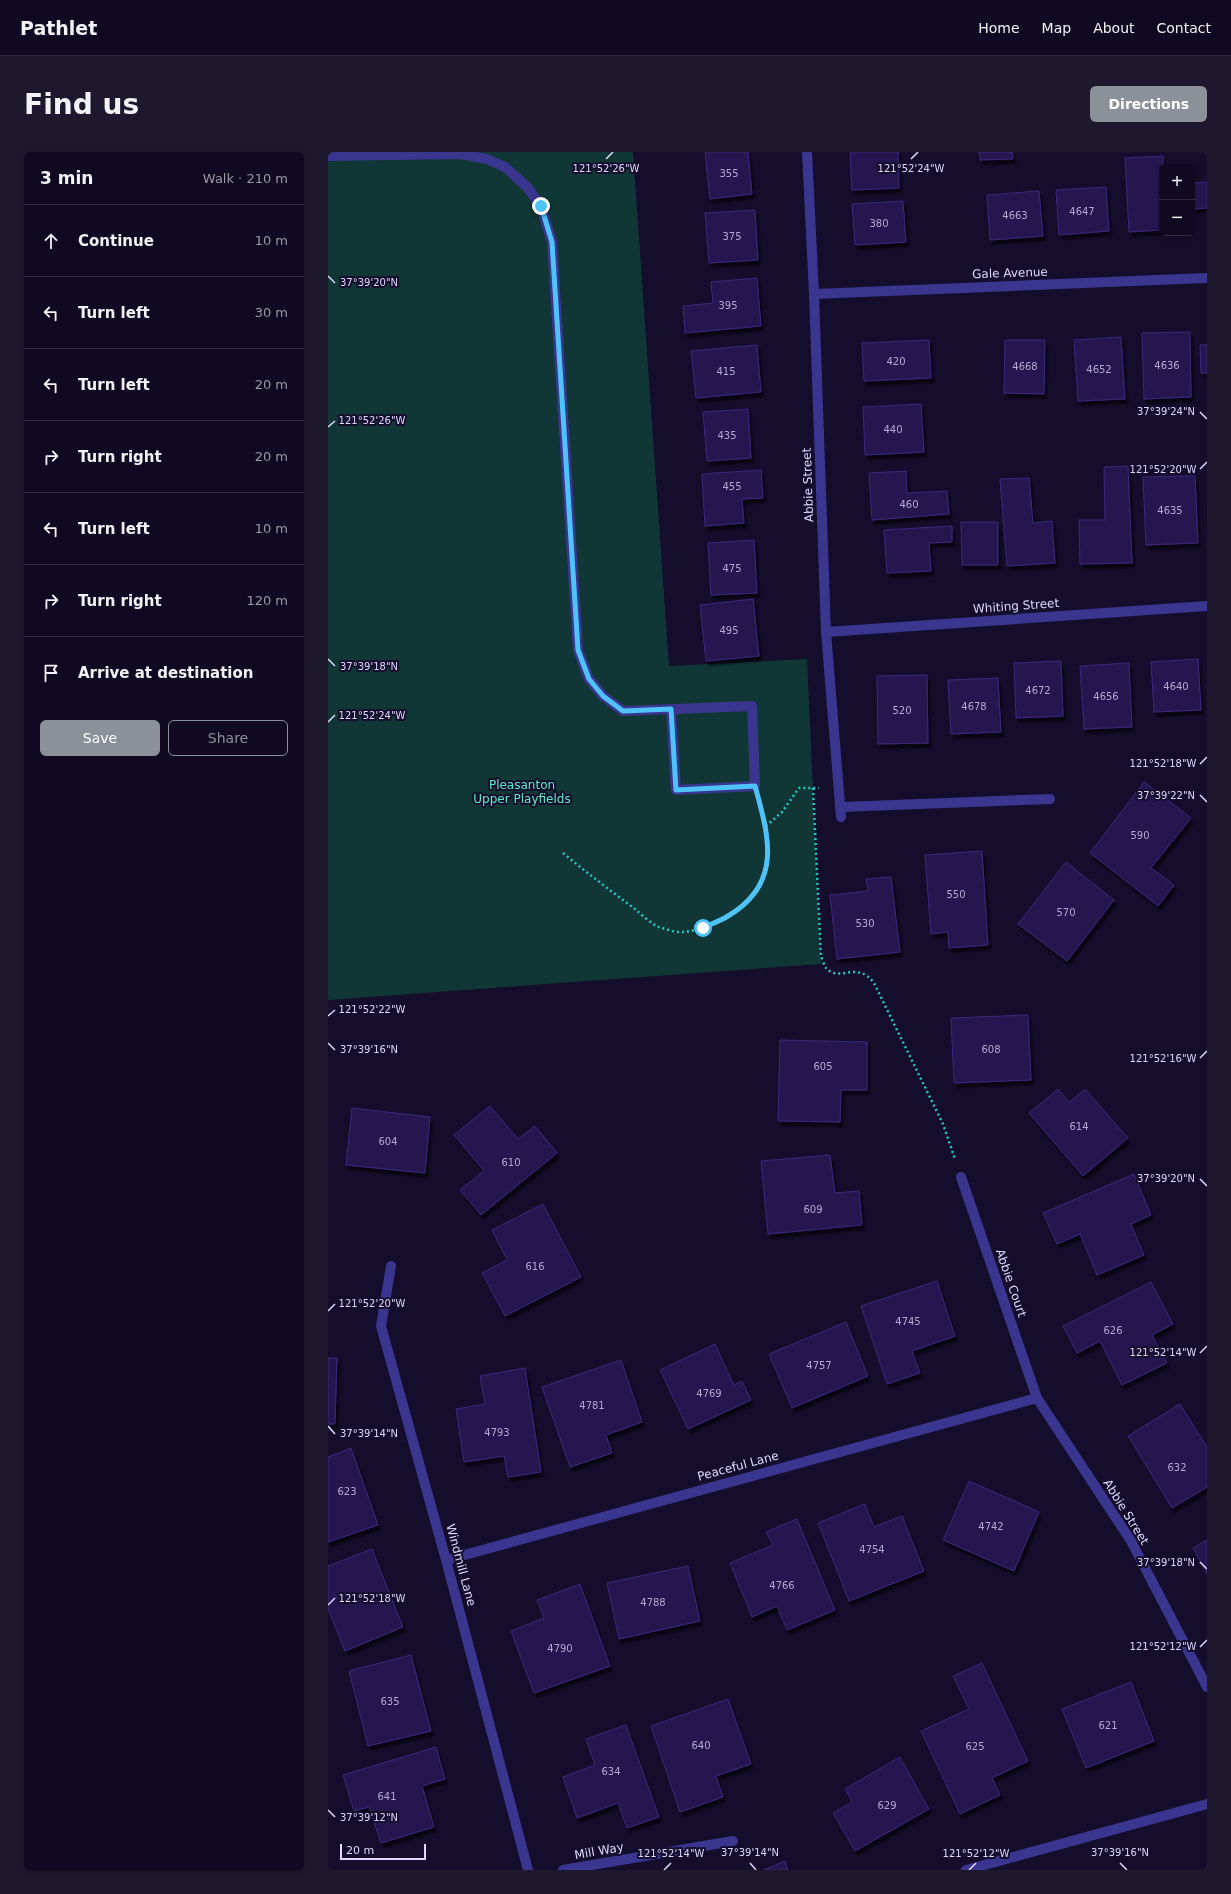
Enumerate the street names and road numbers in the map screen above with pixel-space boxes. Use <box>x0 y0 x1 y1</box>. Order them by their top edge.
street label: Gale Avenue <box>972 265 1048 281</box>
street label: Abbie Street <box>800 447 816 522</box>
street label: Whiting Street <box>972 596 1060 616</box>
street label: Abbie Court <box>993 1247 1029 1319</box>
street label: Peaceful Lane <box>696 1448 780 1484</box>
street label: Abbie Street <box>1100 1477 1152 1548</box>
street label: Windmill Lane <box>443 1522 479 1608</box>
street label: Mill Way <box>573 1840 625 1862</box>

